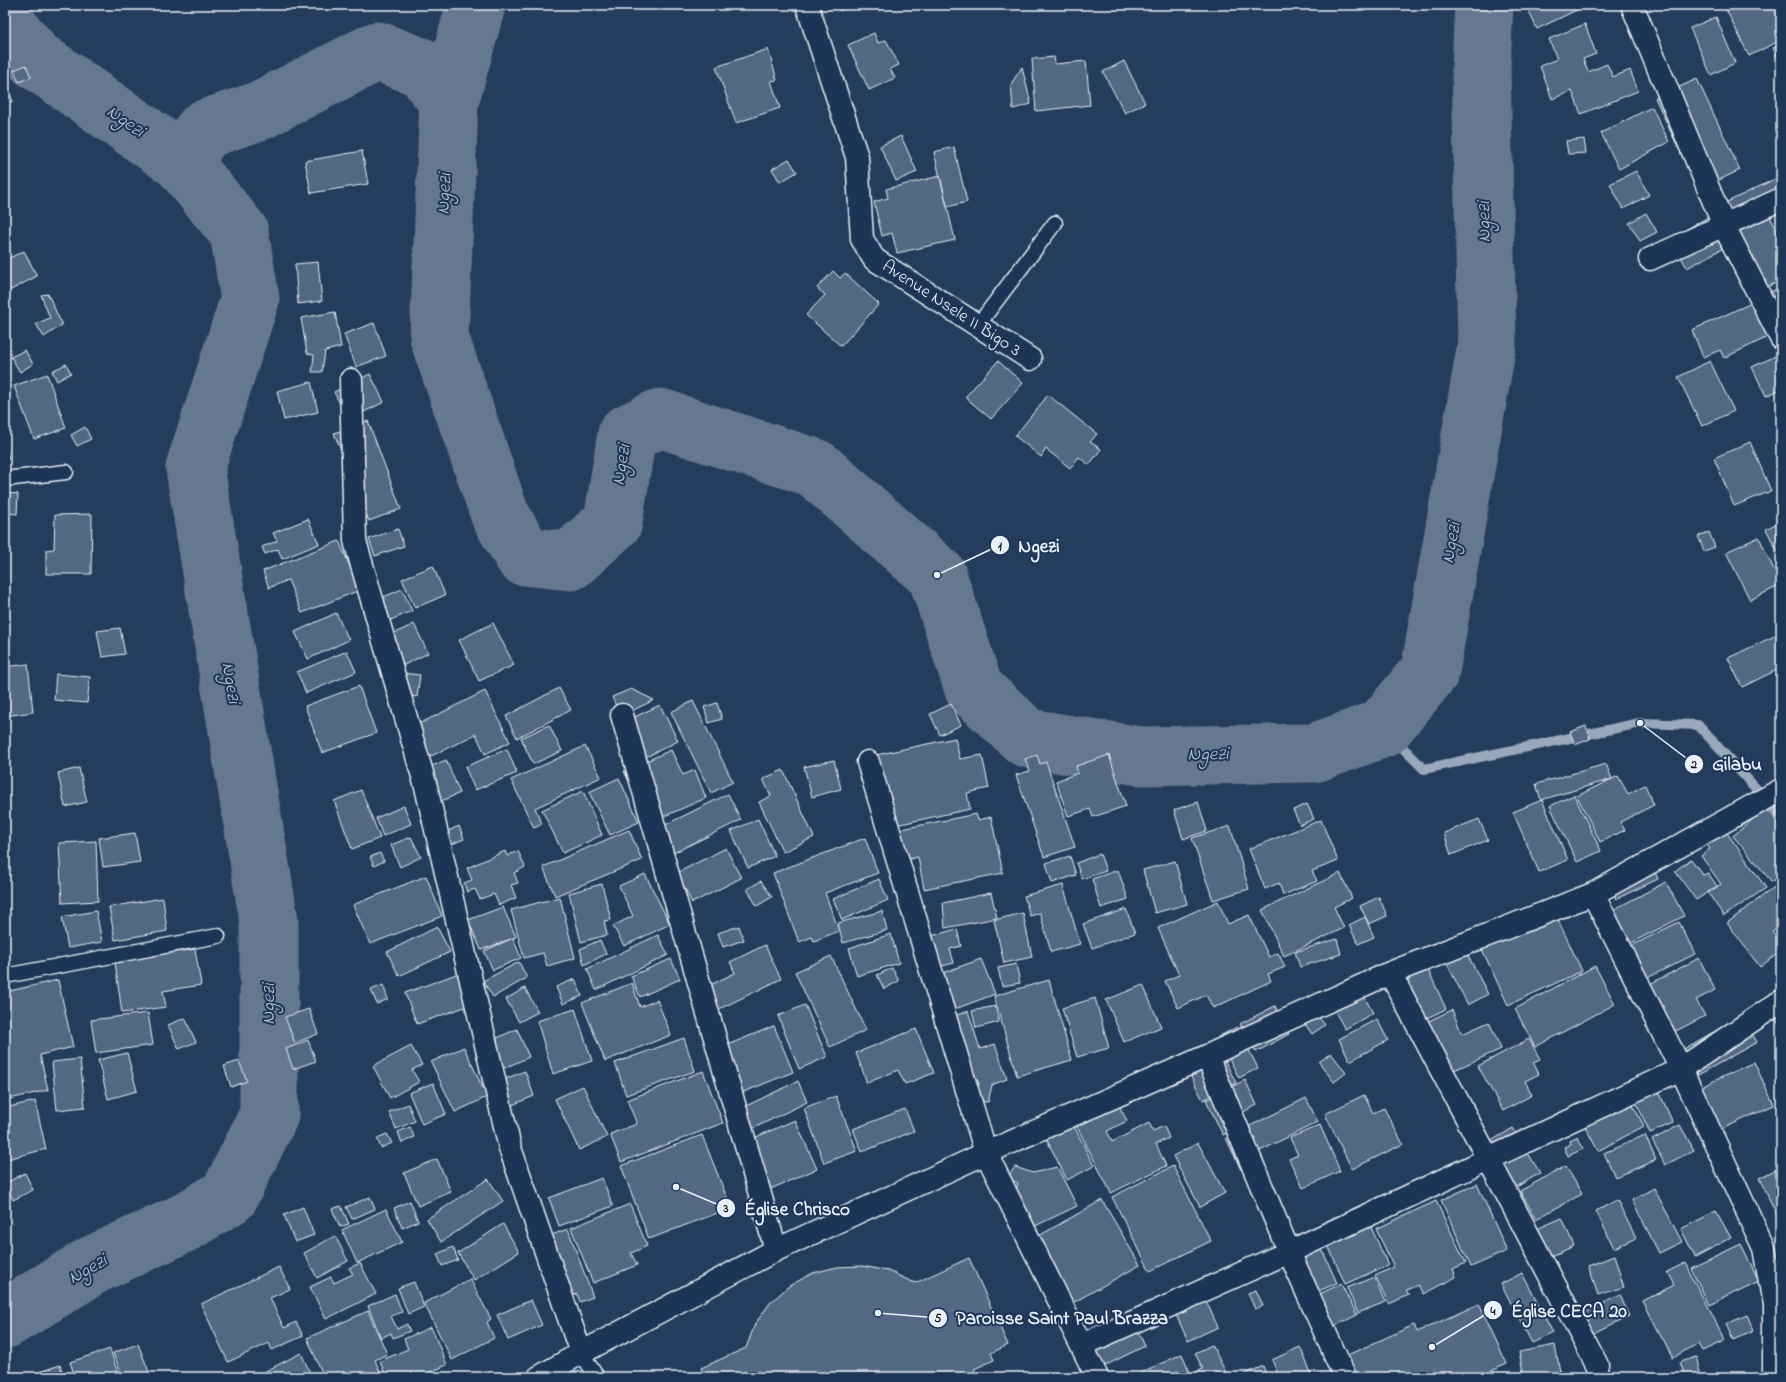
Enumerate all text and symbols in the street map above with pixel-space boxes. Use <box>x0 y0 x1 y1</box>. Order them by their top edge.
water label: Ngezi <box>100 99 151 147</box>
water label: Ngezi <box>430 171 461 215</box>
water label: Ngezi <box>1471 200 1500 243</box>
street label: Avenue Nsele II Bigo 3 <box>876 254 1026 365</box>
water label: Ngezi <box>605 441 640 488</box>
water label: Ngezi <box>1435 519 1470 566</box>
callout: Ngezi <box>990 530 1067 561</box>
text: Ngezi <box>1018 534 1060 563</box>
text: 1 <box>998 538 1002 556</box>
water label: Ngezi <box>212 661 247 707</box>
water label: Ngezi <box>1187 741 1230 770</box>
callout: Gilabu <box>1684 748 1770 779</box>
text: Gilabu <box>1712 752 1762 779</box>
text: 2 <box>1690 756 1697 774</box>
water label: Ngezi <box>256 982 284 1025</box>
callout: Église Chrisco <box>716 1192 858 1223</box>
text: Église Chrisco <box>744 1197 850 1226</box>
text: 3 <box>723 1200 729 1218</box>
water label: Ngezi <box>63 1247 114 1293</box>
callout: Église CECA 20 <box>1483 1295 1635 1326</box>
text: Église CECA 20 <box>1511 1299 1627 1328</box>
callout: Paroisse Saint Paul Brazza <box>928 1302 1176 1333</box>
text: 4 <box>1490 1303 1496 1321</box>
text: Paroisse Saint Paul Brazza <box>956 1306 1168 1333</box>
text: 5 <box>935 1310 942 1328</box>

